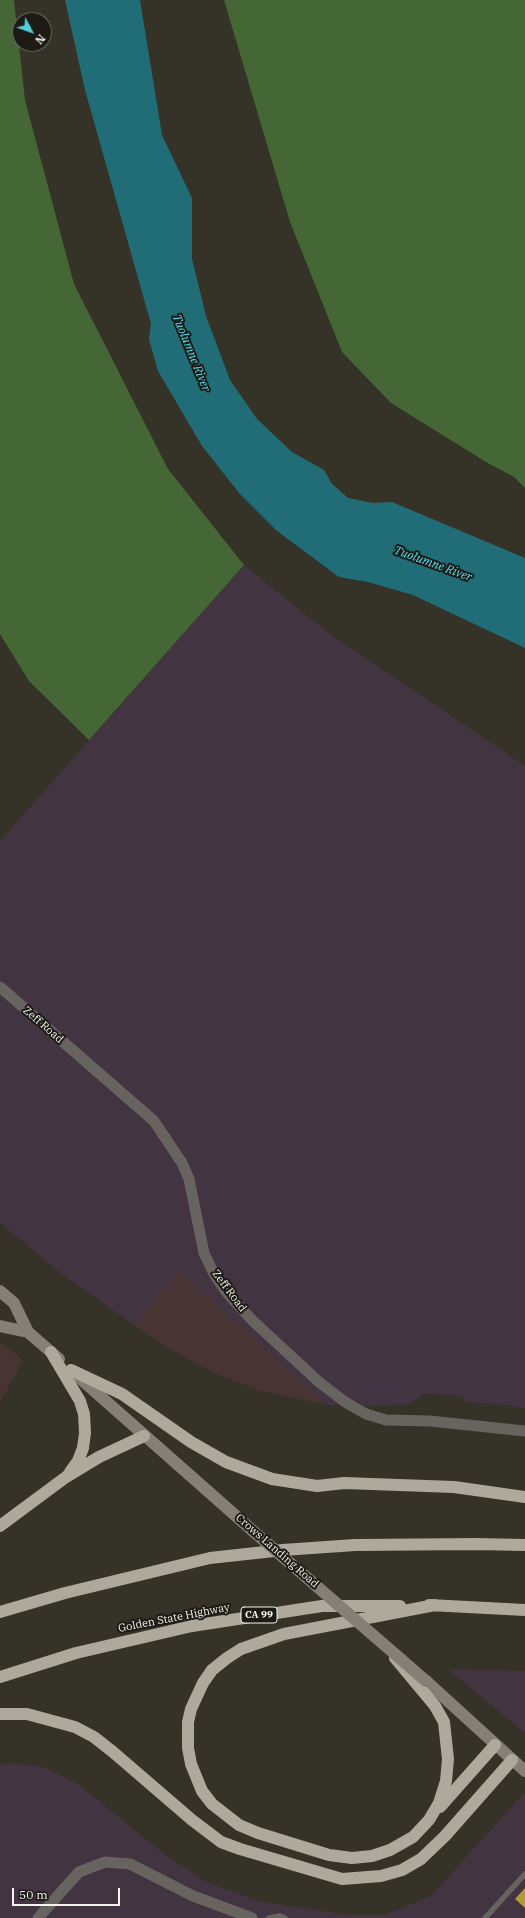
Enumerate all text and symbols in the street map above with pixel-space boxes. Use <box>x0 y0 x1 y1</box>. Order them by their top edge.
north arrow <box>12 12 52 52</box>
text: N <box>32 31 48 47</box>
water label: Tuolumne River <box>169 312 213 394</box>
water label: Tuolumne River <box>392 543 474 585</box>
street label: Zeff Road <box>20 1004 66 1046</box>
street label: Zeff Road <box>209 1267 249 1315</box>
street label: Crows Landing Road <box>233 1511 321 1591</box>
street label: Golden State Highway <box>117 1601 231 1635</box>
road number: CA 99 <box>241 1607 277 1623</box>
scale bar <box>14 1880 122 1906</box>
text: 50 m <box>19 1887 48 1902</box>

